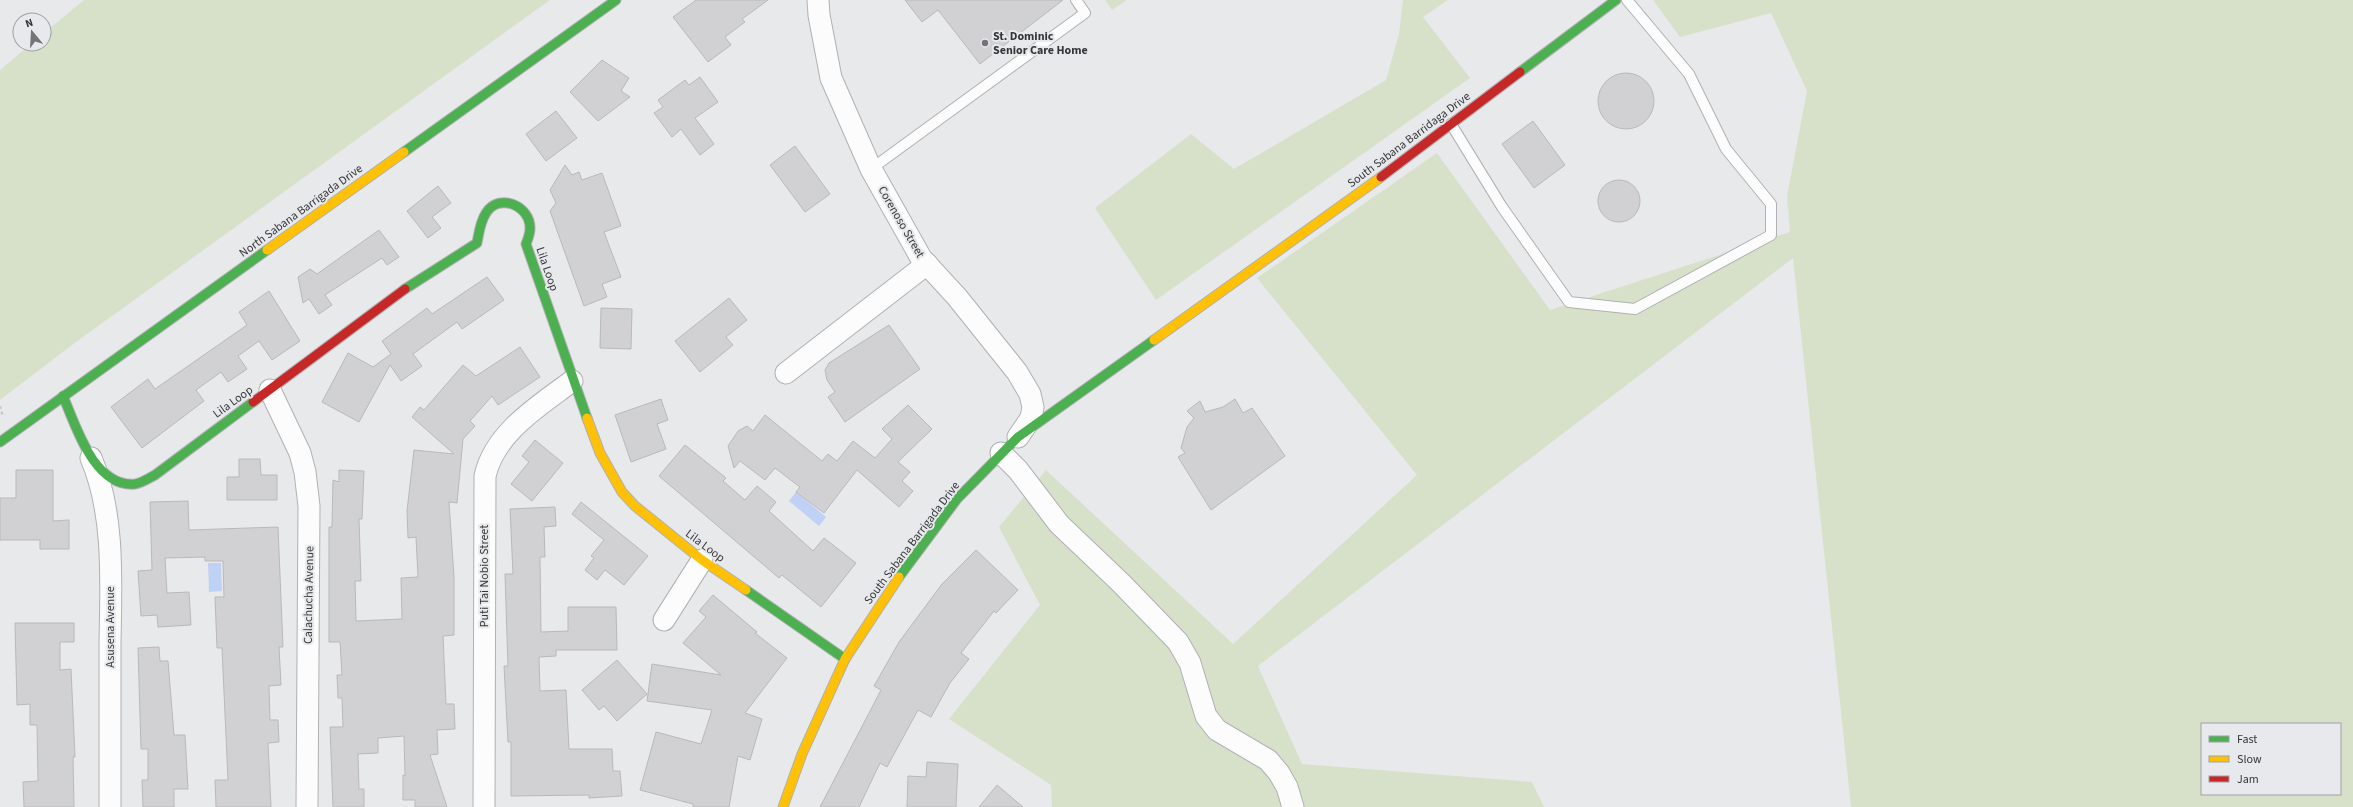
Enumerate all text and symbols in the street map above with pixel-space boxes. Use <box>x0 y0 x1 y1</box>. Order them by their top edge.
north arrow <box>12 12 52 52</box>
text: N <box>23 15 35 31</box>
place label: St. Dominic Senior Care Home <box>993 28 1088 59</box>
marker: St. Dominic Senior Care Home <box>980 38 990 48</box>
street label: South Sabana Barridaga Drive <box>1344 88 1474 192</box>
street label: North Sabana Barrigada Drive <box>236 160 366 262</box>
street label: Corenoso Street <box>874 183 928 261</box>
street label: Lila Loop <box>532 245 563 294</box>
street label: Lila Loop <box>210 382 257 422</box>
street label: South Sabana Barrigada Drive <box>860 478 964 608</box>
street label: Puti Tai Nobio Street <box>476 525 493 627</box>
street label: Lila Loop <box>682 525 729 567</box>
street label: Calachucha Avenue <box>300 546 318 644</box>
street label: Asusena Avenue <box>102 586 119 668</box>
legend <box>2201 723 2341 795</box>
text: Fast <box>2237 731 2257 748</box>
text: Slow <box>2237 751 2262 768</box>
text: Jam <box>2237 771 2259 788</box>

